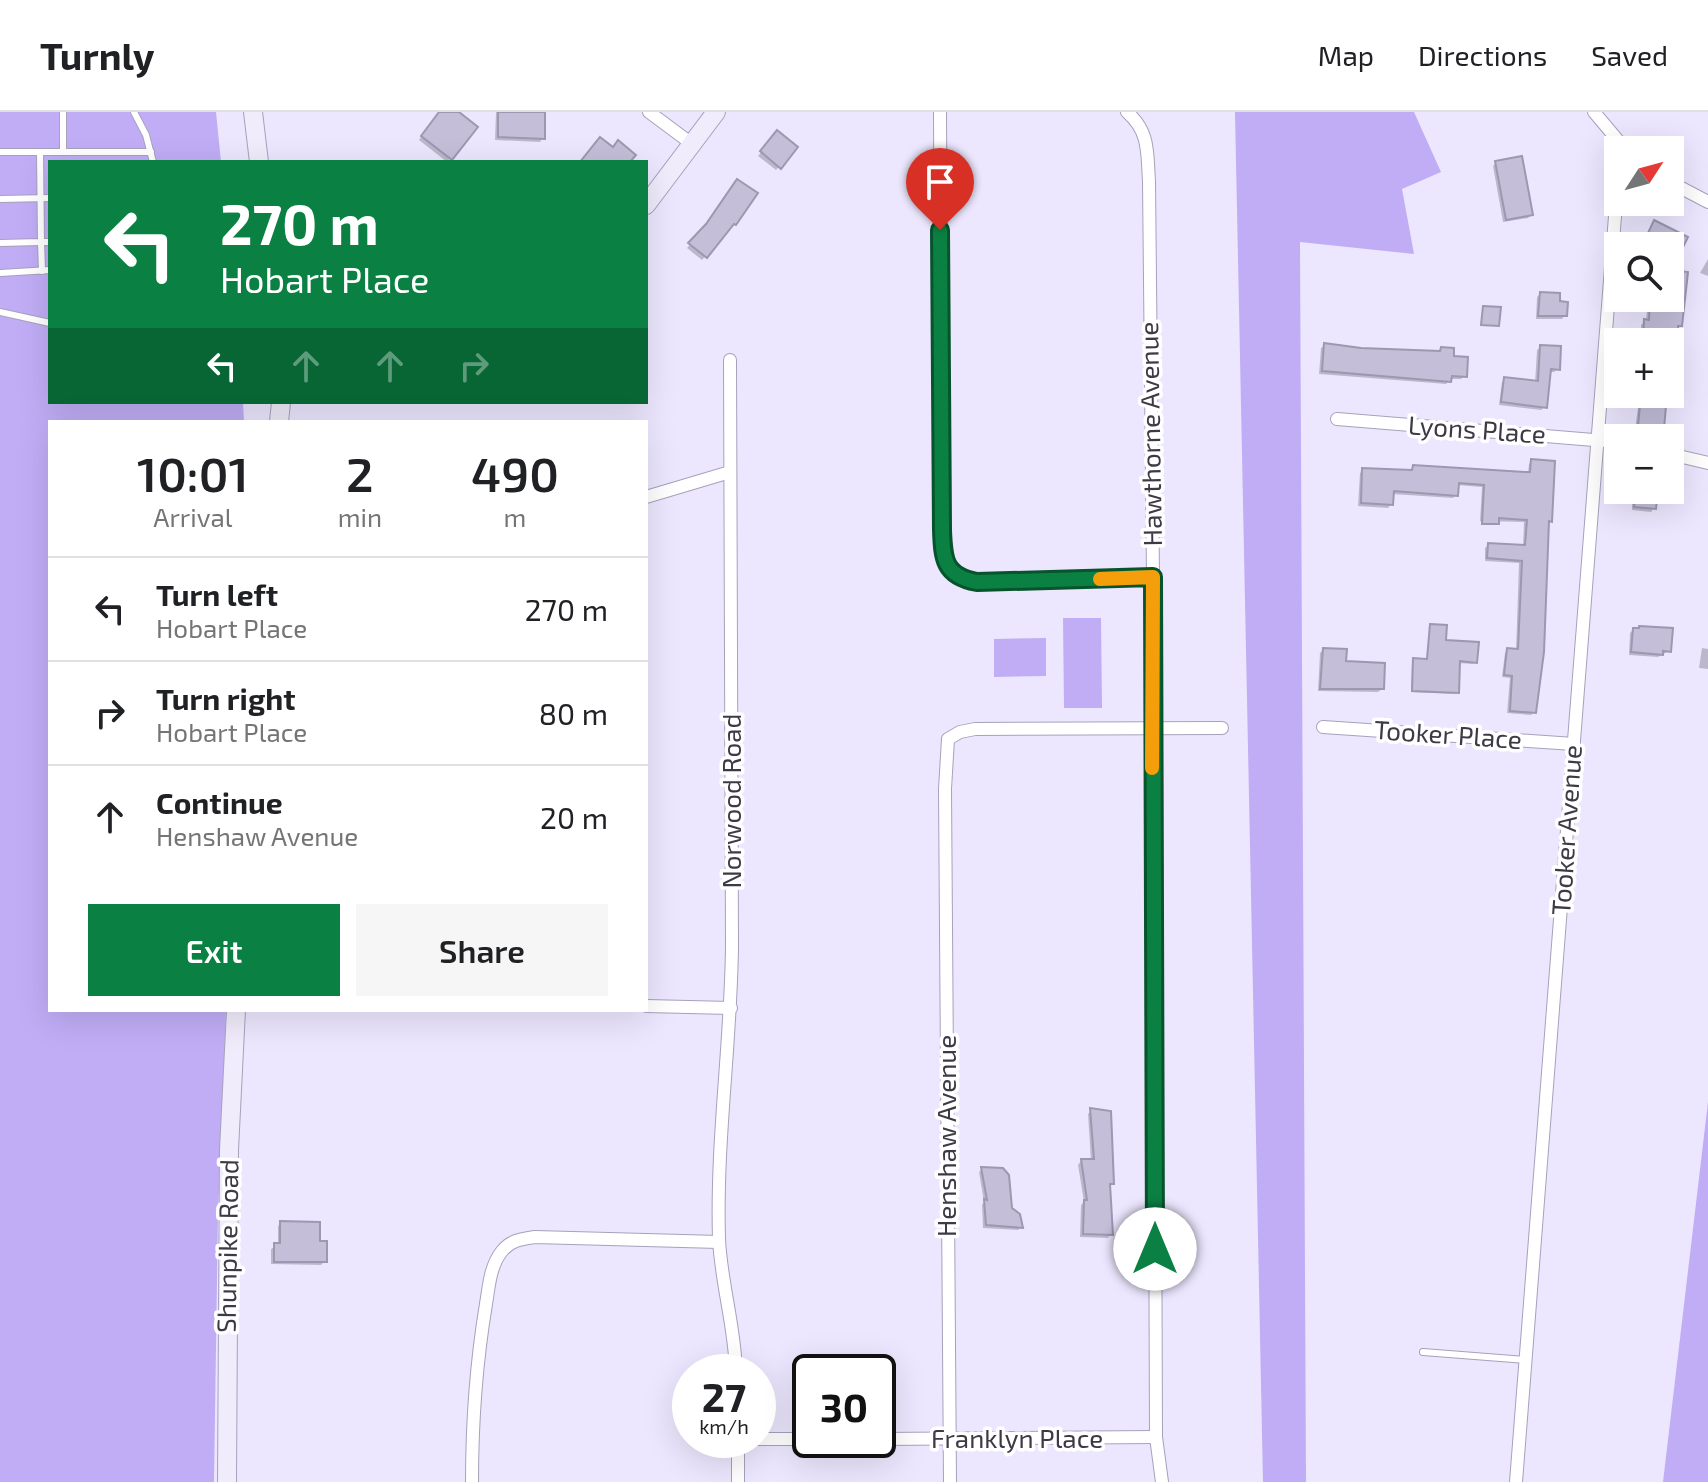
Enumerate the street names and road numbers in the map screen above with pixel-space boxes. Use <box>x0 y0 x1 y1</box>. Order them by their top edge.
street label: Hawthorne Avenue <box>1132 321 1167 547</box>
street label: Lyons Place <box>1407 408 1547 449</box>
street label: Tooker Place <box>1373 713 1523 754</box>
street label: Norwood Road <box>715 714 746 888</box>
street label: Tooker Avenue <box>1544 744 1587 916</box>
street label: Henshaw Avenue <box>930 1035 961 1237</box>
street label: Shunpike Road <box>209 1159 244 1333</box>
street label: Franklyn Place <box>931 1422 1103 1453</box>

